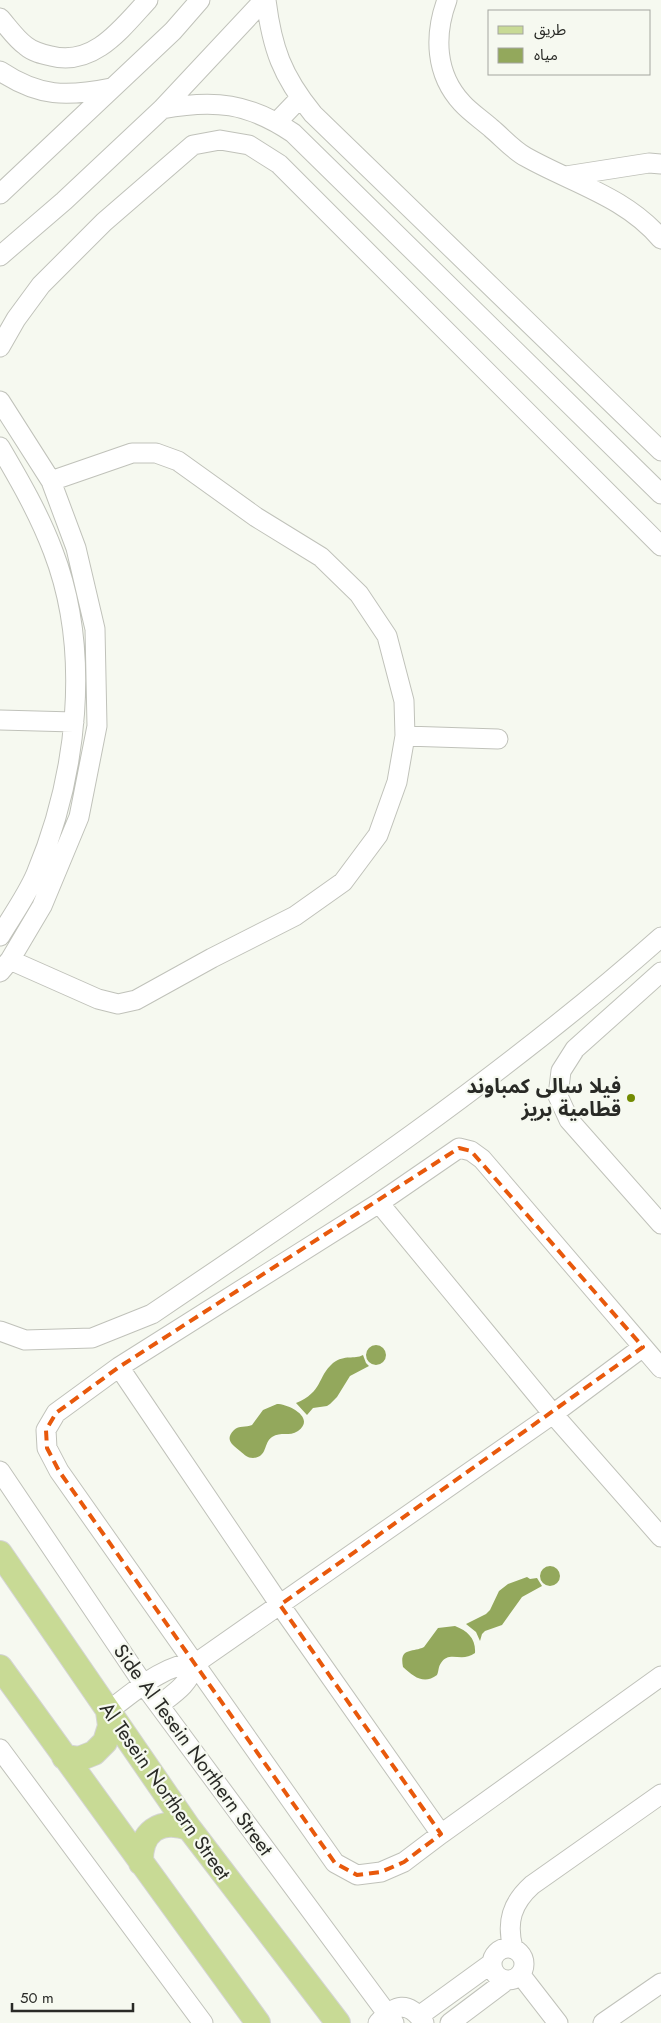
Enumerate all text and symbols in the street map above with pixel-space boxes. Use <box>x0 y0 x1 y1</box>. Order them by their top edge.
legend <box>488 10 651 75</box>
text: طريق <box>534 19 566 41</box>
text: مياه <box>534 44 558 66</box>
place label: فيلا سالى كمباوند قطامية بريز <box>466 1072 621 1124</box>
marker: فيلا سالى كمباوند قطامية بريز <box>625 1092 637 1104</box>
street label: Side Al Tesein Northern Street <box>108 1640 278 1860</box>
street label: Al Tesein Northern Street <box>95 1698 235 1884</box>
scale bar <box>12 1980 134 2012</box>
text: 50 m <box>20 1987 54 2009</box>

